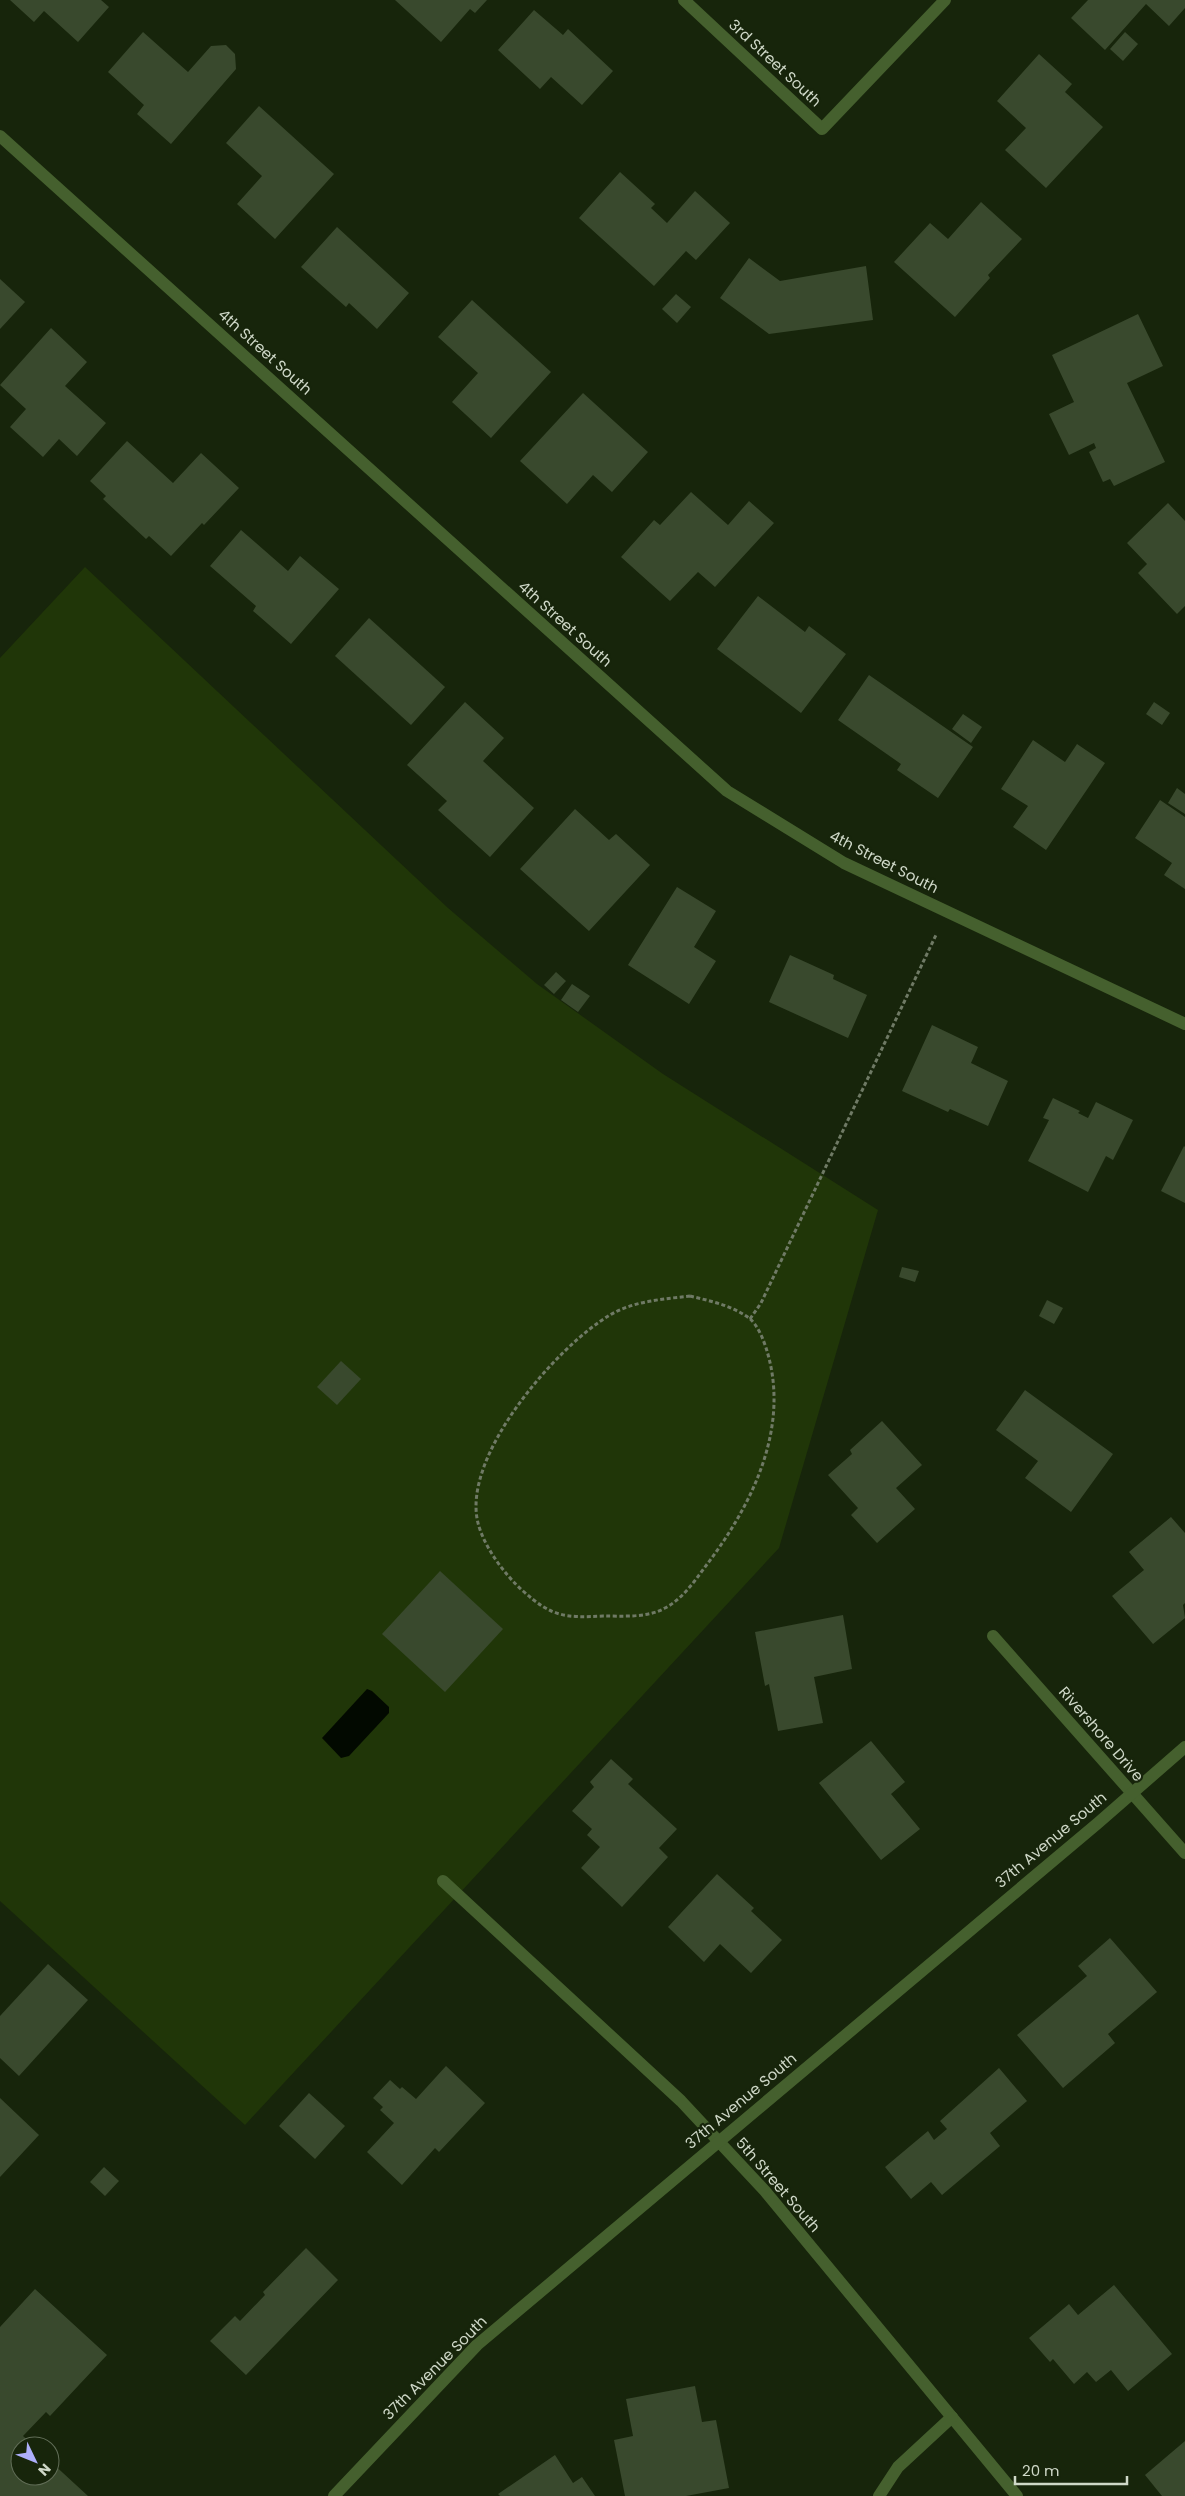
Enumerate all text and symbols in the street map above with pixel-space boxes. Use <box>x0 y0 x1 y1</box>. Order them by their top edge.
street label: 3rd Street South <box>724 14 826 111</box>
street label: 4th Street South <box>214 304 317 399</box>
street label: 4th Street South <box>514 576 617 671</box>
street label: 4th Street South <box>826 825 942 898</box>
street label: Rivershore Drive <box>1054 1682 1149 1786</box>
street label: 37th Avenue South <box>990 1787 1111 1892</box>
street label: 37th Avenue South <box>680 2048 801 2153</box>
street label: 5th Street South <box>731 2133 825 2237</box>
street label: 37th Avenue South <box>378 2311 491 2424</box>
north arrow <box>10 2436 60 2486</box>
scale bar <box>1015 2454 1128 2486</box>
text: N <box>34 2459 55 2481</box>
text: 20 m <box>1022 2460 1060 2481</box>

